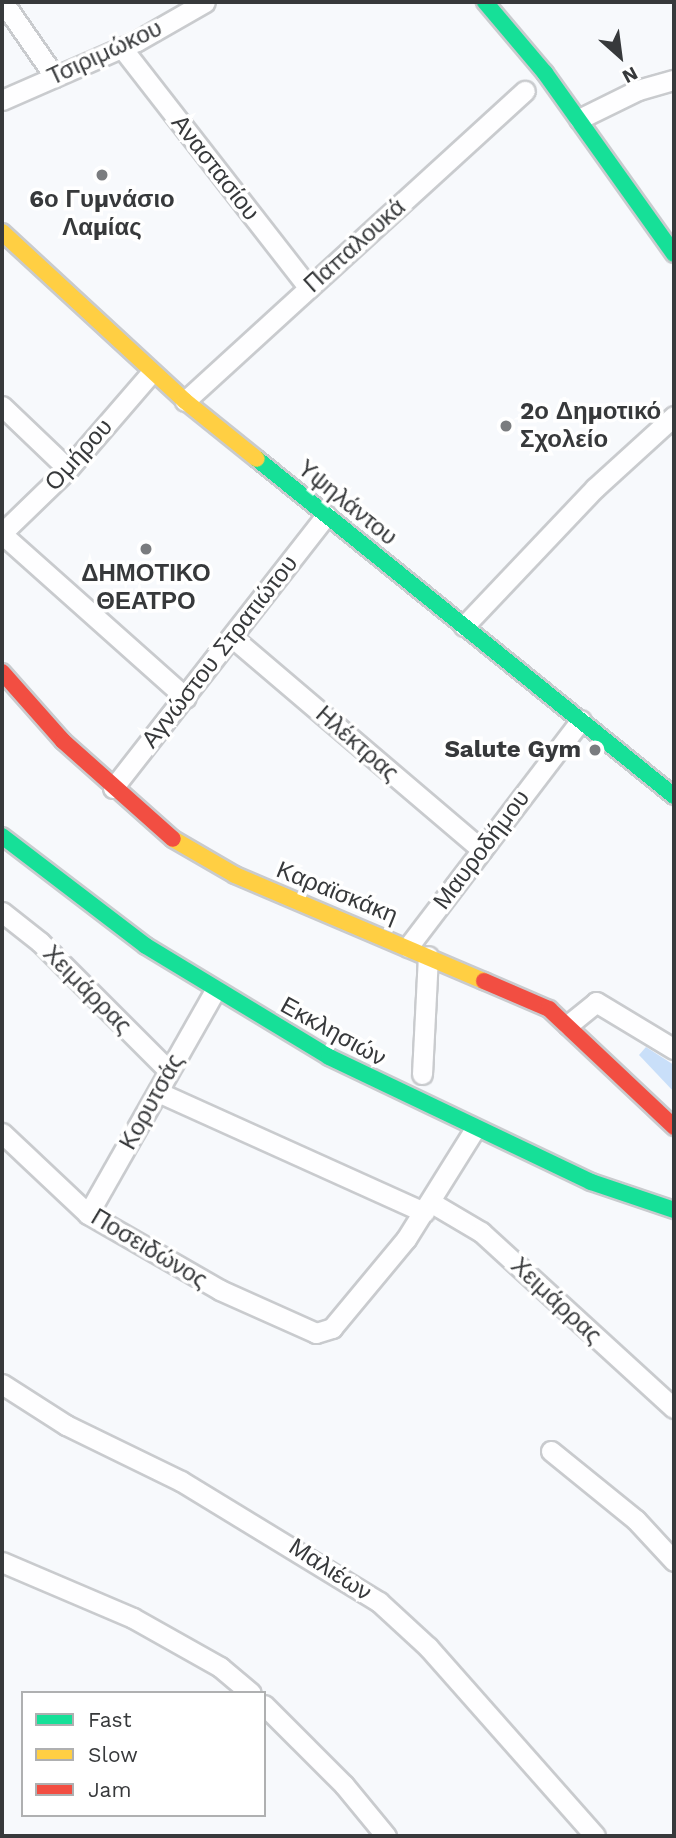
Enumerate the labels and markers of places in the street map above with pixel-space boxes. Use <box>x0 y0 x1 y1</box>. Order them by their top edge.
marker: 6ο Γυμνάσιο Λαμίας <box>94 167 110 183</box>
place label: 6ο Γυμνάσιο Λαμίας <box>29 186 175 242</box>
place label: 2ο Δημοτικό Σχολείο <box>520 398 661 454</box>
marker: 2ο Δημοτικό Σχολείο <box>498 418 514 434</box>
marker: ΔΗΜΟΤΙΚΟ ΘΕΑΤΡΟ <box>138 541 154 557</box>
place label: ΔΗΜΟΤΙΚΟ ΘΕΑΤΡΟ <box>81 560 211 616</box>
place label: Salute Gym <box>444 736 581 764</box>
marker: Salute Gym <box>587 742 603 758</box>

